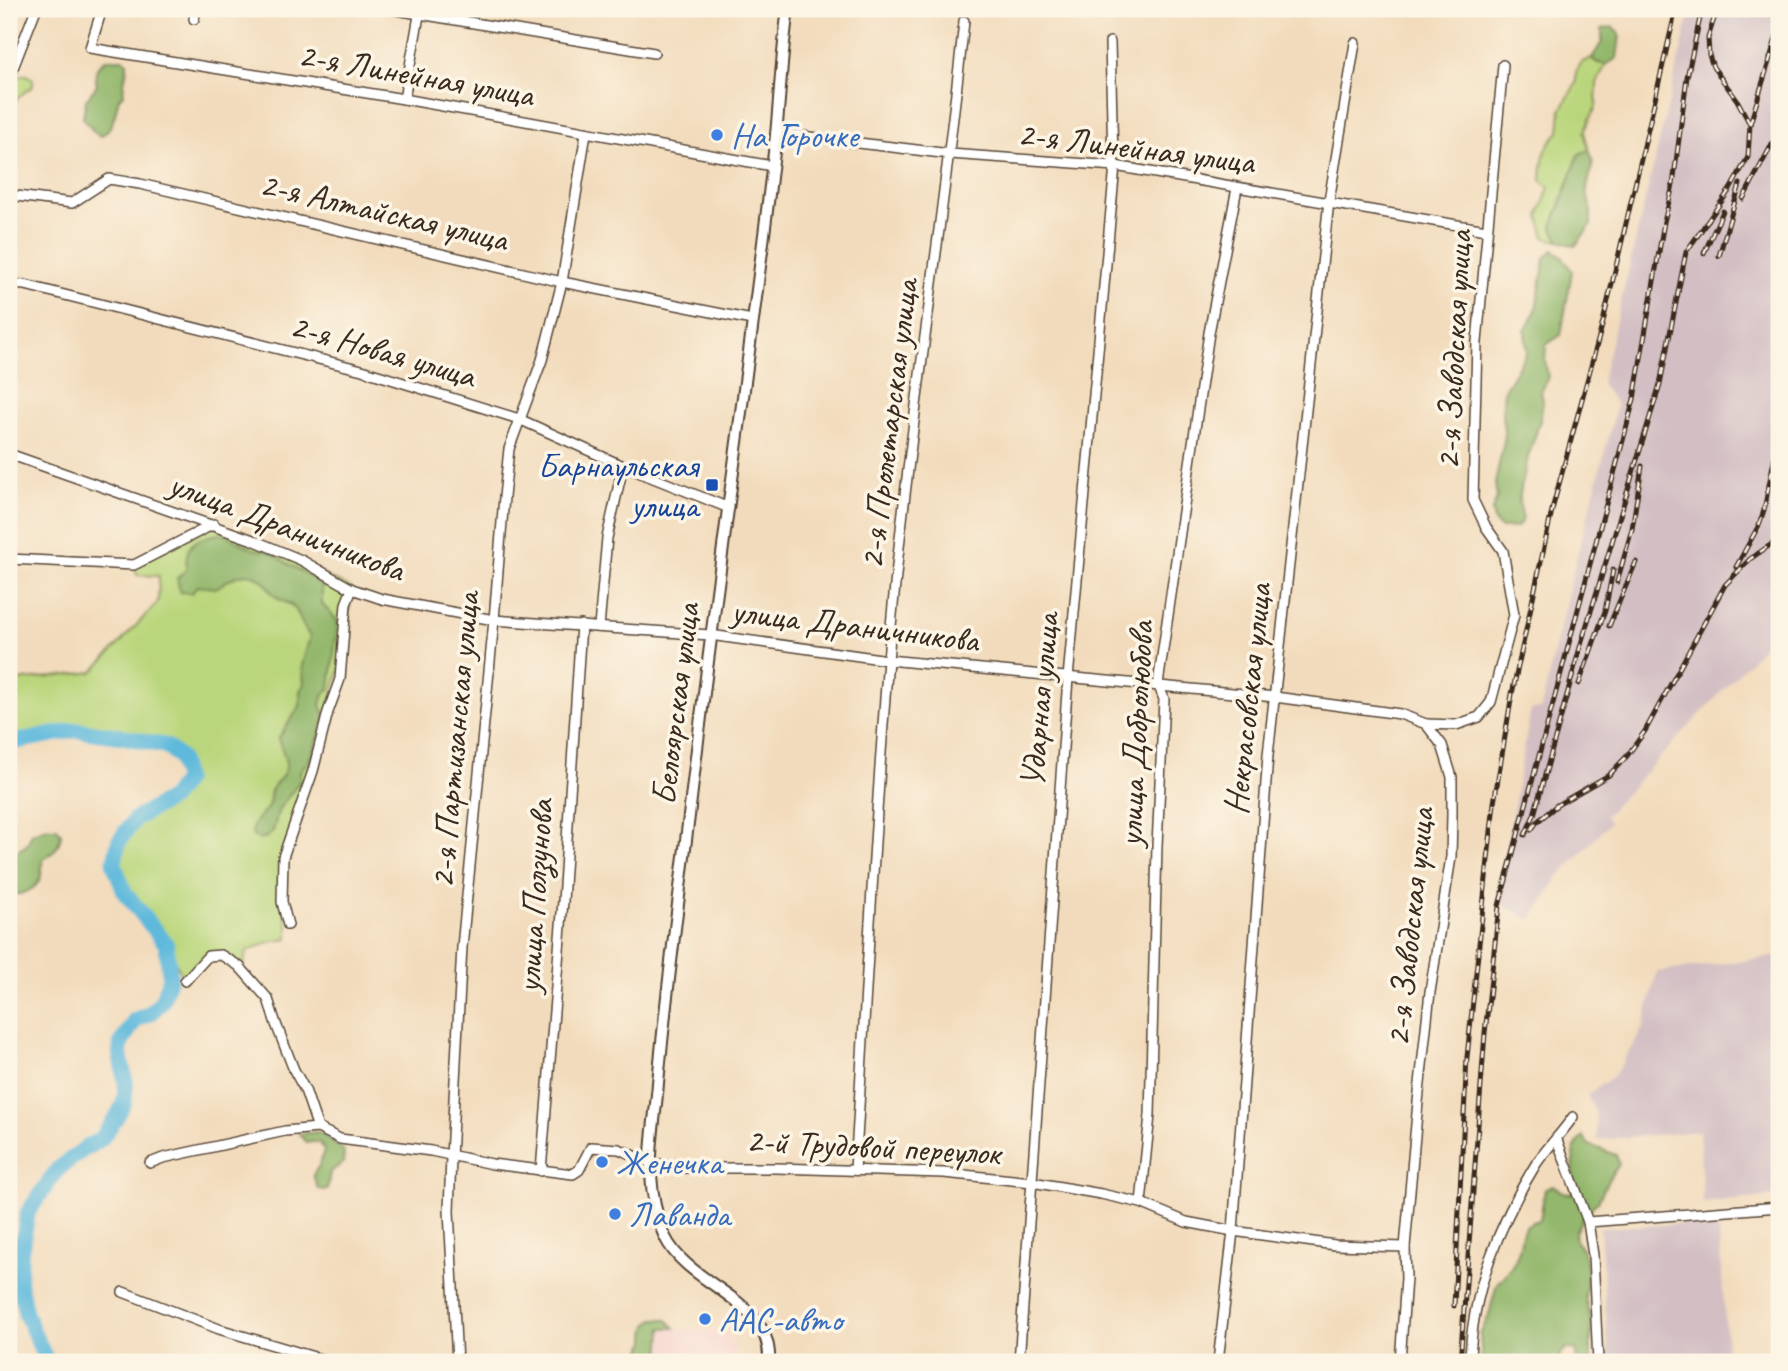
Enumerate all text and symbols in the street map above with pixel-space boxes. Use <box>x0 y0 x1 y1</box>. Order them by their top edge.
street label: 2-я Линейная улица <box>295 32 539 118</box>
street label: 2-я Линейная улица <box>1015 111 1259 185</box>
place label: На Горочке <box>731 113 861 158</box>
marker: На Горочке <box>709 127 725 143</box>
street label: 2-я Алтайская улица <box>256 161 514 262</box>
street label: 2-я Заводская улица <box>1425 227 1482 471</box>
street label: 2-я Пролетарская улица <box>848 274 929 571</box>
street label: 2-я Новая улица <box>285 303 483 399</box>
place label: Барнаульская улица <box>538 443 701 528</box>
street label: улица Драничникова <box>161 460 413 593</box>
marker: Барнаульская улица <box>704 477 720 493</box>
street label: Некрасовская улица <box>1213 580 1282 817</box>
street label: 2-я Партизанская улица <box>419 588 490 890</box>
street label: улица Драничникова <box>727 588 983 663</box>
street label: Белоярская улица <box>641 599 710 807</box>
street label: Ударная улица <box>1009 609 1070 789</box>
street label: улица Добролюбова <box>1107 618 1164 850</box>
street label: улица Ползунова <box>505 795 564 996</box>
street label: 2-я Заводская улица <box>1375 804 1445 1048</box>
street label: 2-й Трудовой переулок <box>745 1117 1004 1176</box>
place label: Женечка <box>616 1140 725 1185</box>
marker: Женечка <box>594 1154 610 1170</box>
place label: Лаванда <box>629 1192 733 1237</box>
marker: Лаванда <box>607 1206 623 1222</box>
place label: ААС-авто <box>719 1297 846 1342</box>
marker: ААС-авто <box>697 1311 713 1327</box>

